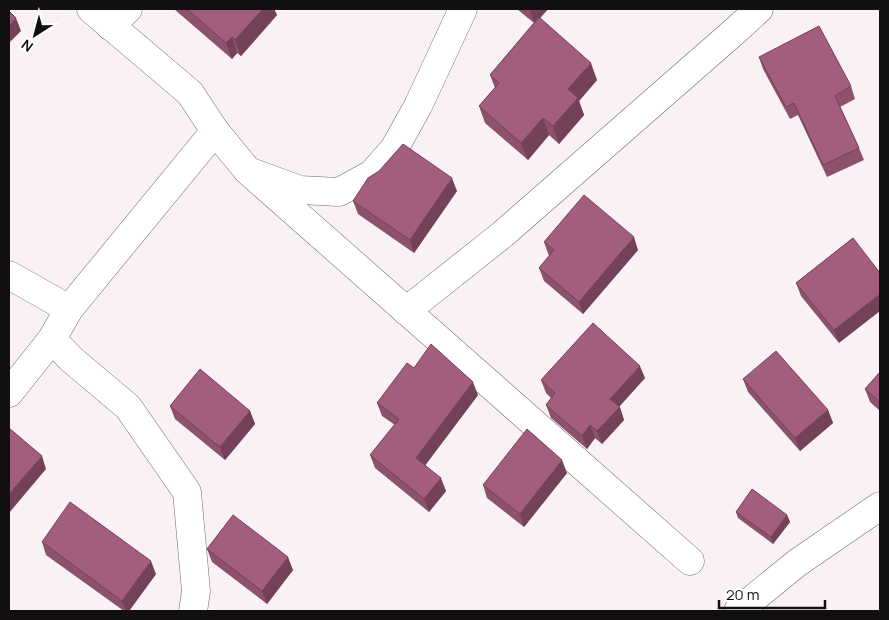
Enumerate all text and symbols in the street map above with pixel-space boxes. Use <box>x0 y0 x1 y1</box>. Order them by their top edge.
north arrow <box>10 10 60 60</box>
text: N <box>17 35 37 57</box>
scale bar <box>719 578 825 610</box>
text: 20 m <box>726 584 759 605</box>

